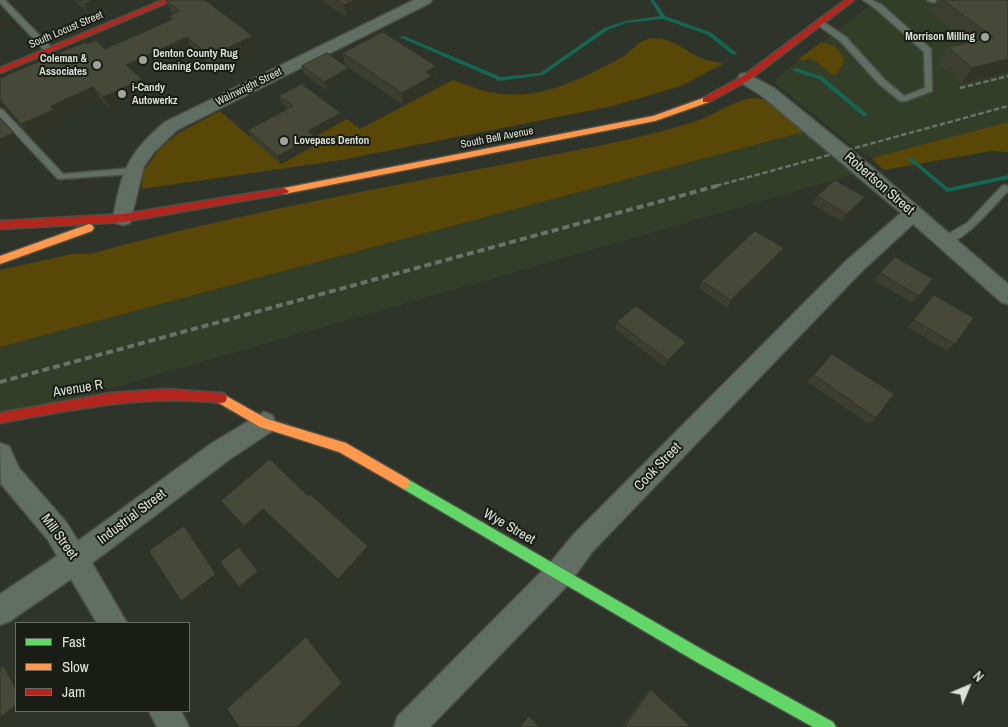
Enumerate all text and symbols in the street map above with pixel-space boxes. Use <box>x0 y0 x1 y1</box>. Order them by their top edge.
street label: South Locust Street <box>27 8 105 52</box>
place label: Morrison Milling <box>905 30 975 44</box>
marker: Morrison Milling <box>979 31 991 43</box>
place label: Denton County Rug Cleaning Company <box>153 47 238 73</box>
place label: Coleman & Associates <box>39 52 87 78</box>
marker: Denton County Rug Cleaning Company <box>137 54 149 66</box>
marker: Coleman & Associates <box>91 59 103 71</box>
street label: Wainwright Street <box>214 65 284 109</box>
place label: i-Candy Autowerkz <box>132 81 178 107</box>
marker: i-Candy Autowerkz <box>116 88 128 100</box>
street label: South Bell Avenue <box>459 124 535 152</box>
place label: Lovepacs Denton <box>294 134 369 148</box>
marker: Lovepacs Denton <box>278 135 290 147</box>
street label: Robertson Street <box>841 149 917 219</box>
street label: Avenue R <box>52 377 104 401</box>
street label: Cook Street <box>631 439 685 495</box>
street label: Industrial Street <box>95 486 169 548</box>
street label: Wye Street <box>480 506 538 548</box>
street label: Mill Street <box>37 511 81 563</box>
legend <box>15 622 190 712</box>
text: Fast <box>62 631 85 652</box>
text: Slow <box>62 656 89 677</box>
north arrow <box>943 662 993 712</box>
text: N <box>969 667 988 686</box>
text: Jam <box>62 681 85 702</box>

